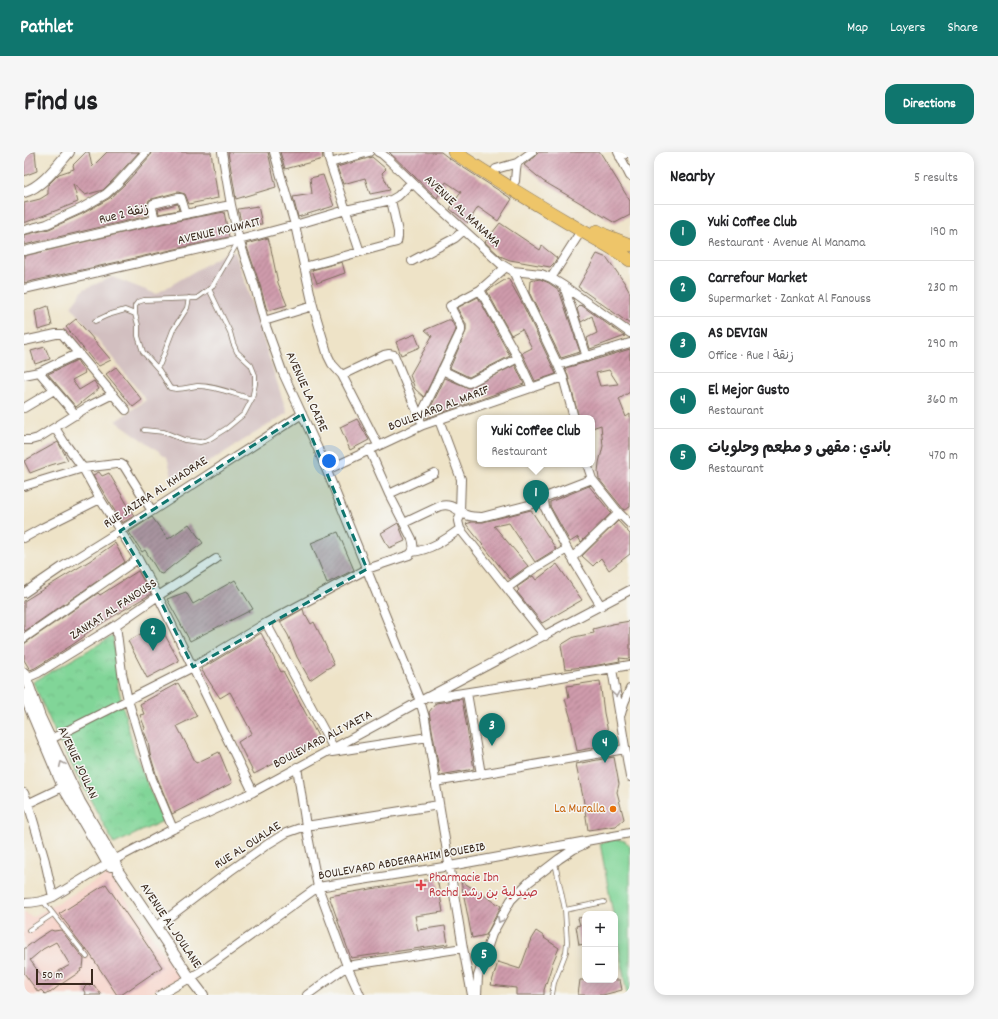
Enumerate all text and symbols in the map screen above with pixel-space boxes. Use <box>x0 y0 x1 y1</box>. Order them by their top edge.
text: Pathlet <box>20 15 73 42</box>
text: Map <box>847 18 868 38</box>
text: Layers <box>890 18 925 38</box>
text: Share <box>947 18 978 38</box>
text: Find us <box>24 84 98 124</box>
button: Directions <box>885 84 974 124</box>
text: Nearby <box>670 166 714 190</box>
text: 5 results <box>914 169 958 188</box>
street label: AVENUE AL MANAMA <box>419 171 505 253</box>
street label: Rue 2 زنقة <box>97 200 151 230</box>
text: Yuki Coffee Club <box>708 212 797 234</box>
street label: AVENUE KOUWAIT <box>176 213 262 251</box>
text: 1 <box>682 223 684 242</box>
text: 190 m <box>930 223 958 242</box>
text: Restaurant · Avenue Al Manama <box>708 234 865 253</box>
text: Carrefour Market <box>708 268 807 290</box>
text: 2 <box>680 279 686 298</box>
text: 230 m <box>928 279 958 298</box>
text: Supermarket · Zankat Al Fanouss <box>708 290 871 309</box>
text: AS DEVIGN <box>708 323 768 345</box>
text: 3 <box>680 335 686 354</box>
text: 290 m <box>927 335 958 354</box>
text: Office · Rue 1 زنقة <box>708 347 794 366</box>
street label: AVENUE LA CAIRE <box>280 349 332 435</box>
text: El Mejor Gusto <box>708 380 789 402</box>
street label: BOULEVARD AL MARIF <box>386 381 492 437</box>
text: 4 <box>680 391 686 410</box>
text: 360 m <box>927 391 958 410</box>
text: Restaurant <box>708 402 764 421</box>
popup <box>477 415 595 467</box>
text: Yuki Coffee Club <box>491 421 581 443</box>
text: باندي : مقهى و مطعم وحلويات <box>708 438 891 460</box>
text: Restaurant <box>491 443 547 462</box>
text: 5 <box>680 447 686 466</box>
text: 470 m <box>929 447 958 466</box>
your location <box>319 451 339 471</box>
street label: RUE JAZIRA AL KHADRAE <box>100 452 212 534</box>
text: Restaurant <box>708 460 764 479</box>
pin: 1 <box>523 480 549 513</box>
street label: ZANKAT AL FANOUSS <box>67 575 162 645</box>
pin: 2 <box>140 618 166 651</box>
one-way arrow <box>611 690 620 697</box>
street label: BOULEVARD ALI YAETA <box>270 706 376 774</box>
pin: 3 <box>479 713 505 746</box>
street label: AVENUE JOULAN <box>52 724 102 802</box>
pin: 4 <box>592 730 618 763</box>
one-way arrow <box>59 761 67 769</box>
place label: La Muralla <box>554 800 606 819</box>
marker: La Muralla <box>608 804 618 814</box>
street label: RUE AL OUALAE <box>211 817 285 875</box>
street label: BOULEVARD ABDERRAHIM BOUEBIB <box>317 838 487 886</box>
place label: Pharmacie Ibn Rochd صيدلية بن رشد <box>429 869 538 903</box>
street label: AVENUE AL JOULANE <box>134 879 206 973</box>
marker: Pharmacie Ibn Rochd صيدلية بن رشد <box>416 880 426 890</box>
map controls <box>582 911 618 983</box>
button: + <box>582 911 618 947</box>
one-way arrow <box>498 916 505 923</box>
pin: 5 <box>471 942 497 975</box>
button: − <box>582 947 618 983</box>
scale bar <box>36 967 93 986</box>
text: 50 m <box>42 968 63 984</box>

